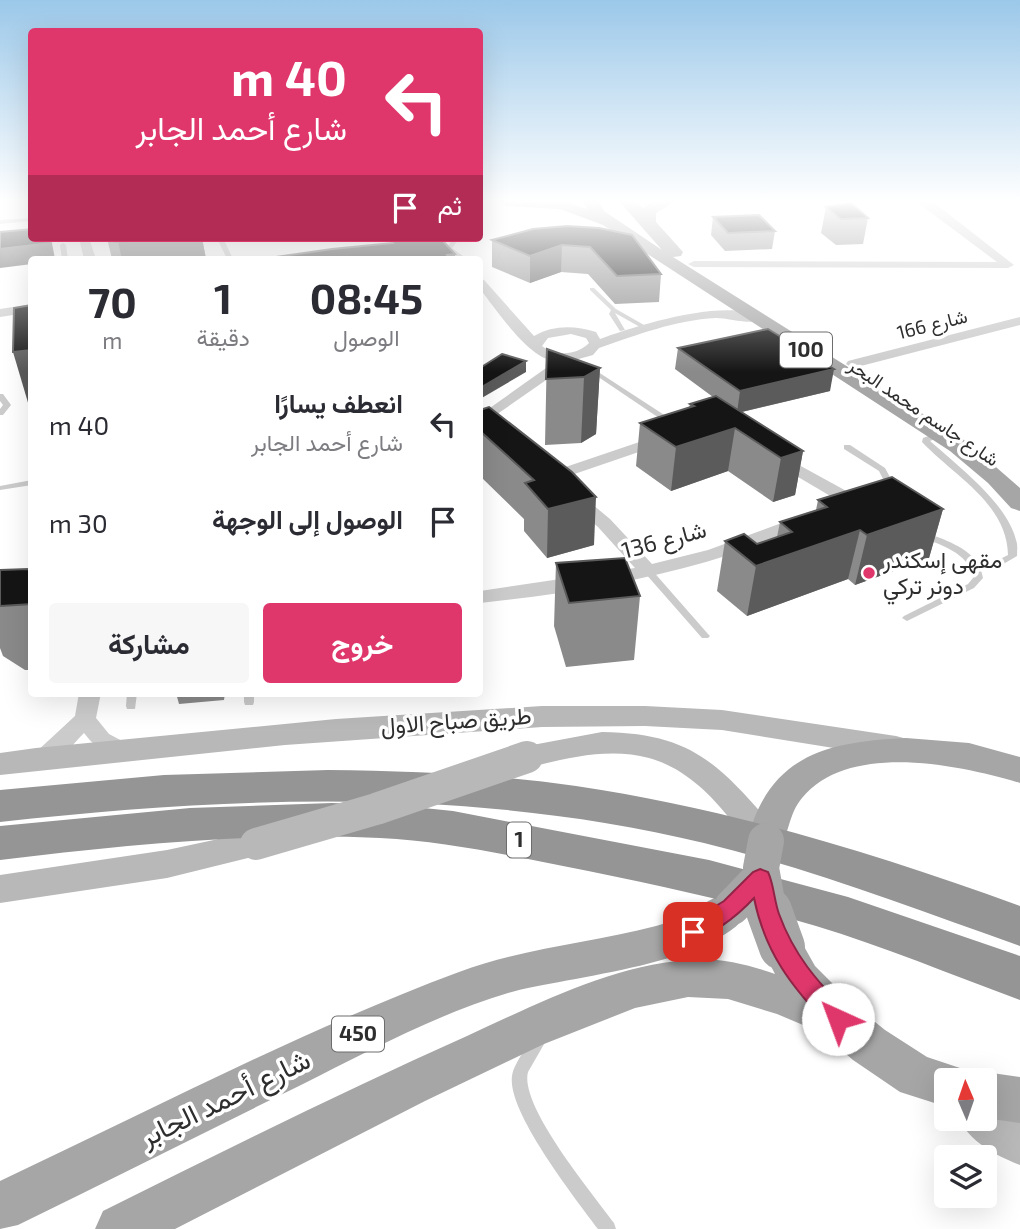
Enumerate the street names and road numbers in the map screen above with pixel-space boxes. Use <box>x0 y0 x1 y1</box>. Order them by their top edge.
street label: شارع 166 <box>894 304 970 345</box>
road number: 100 <box>780 332 832 368</box>
street label: شارع جاسم محمد البحر <box>843 352 1004 472</box>
street label: شارع 136 <box>618 514 710 567</box>
street label: طريق صباح الاول <box>380 701 532 742</box>
road number: 1 <box>507 822 531 858</box>
road number: 450 <box>332 1016 384 1052</box>
street label: شارع أحمد الجابر <box>133 1041 316 1156</box>

